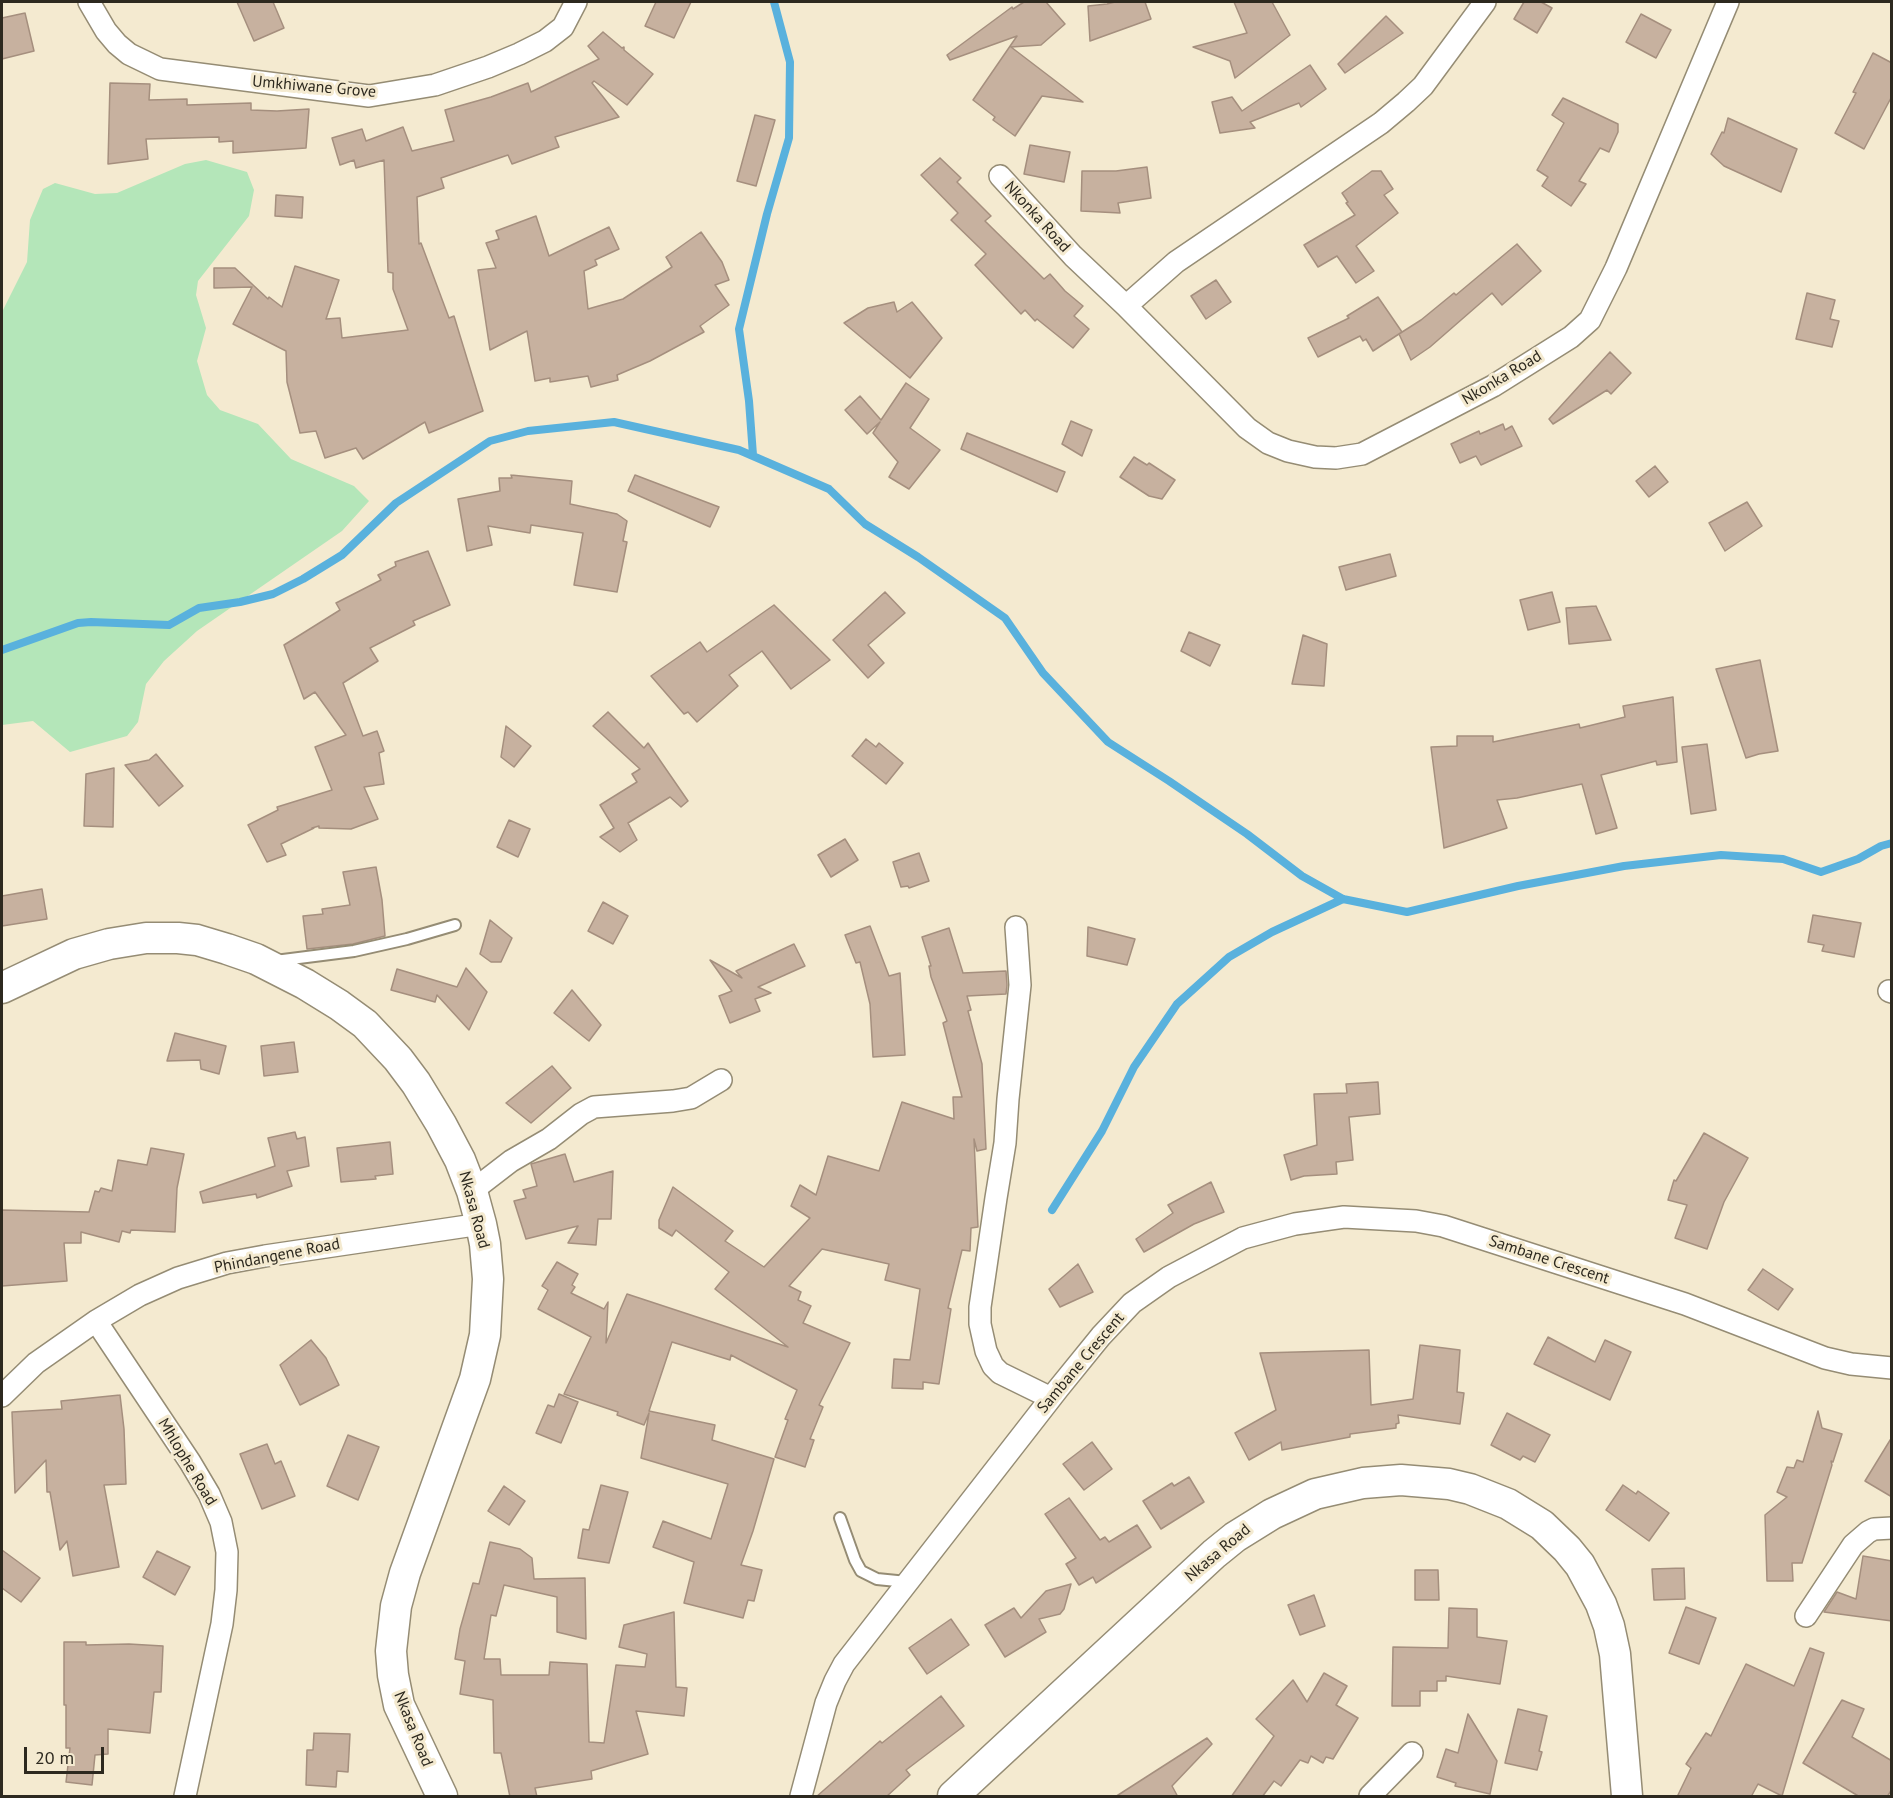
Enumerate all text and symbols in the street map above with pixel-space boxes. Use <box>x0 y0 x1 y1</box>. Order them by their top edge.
street label: Umkhiwane Grove <box>251 72 377 102</box>
street label: Nkonka Road <box>1000 177 1074 257</box>
street label: Nkonka Road <box>1459 347 1545 409</box>
street label: Nkasa Road <box>454 1169 494 1251</box>
street label: Sambane Crescent <box>1486 1231 1612 1289</box>
street label: Phindangene Road <box>212 1234 342 1278</box>
street label: Sambane Crescent <box>1033 1309 1129 1417</box>
street label: Mhlophe Road <box>153 1415 221 1509</box>
street label: Nkasa Road <box>1182 1520 1254 1586</box>
street label: Nkasa Road <box>389 1689 437 1769</box>
scale bar <box>27 1735 106 1773</box>
text: 20 m <box>35 1746 74 1769</box>

